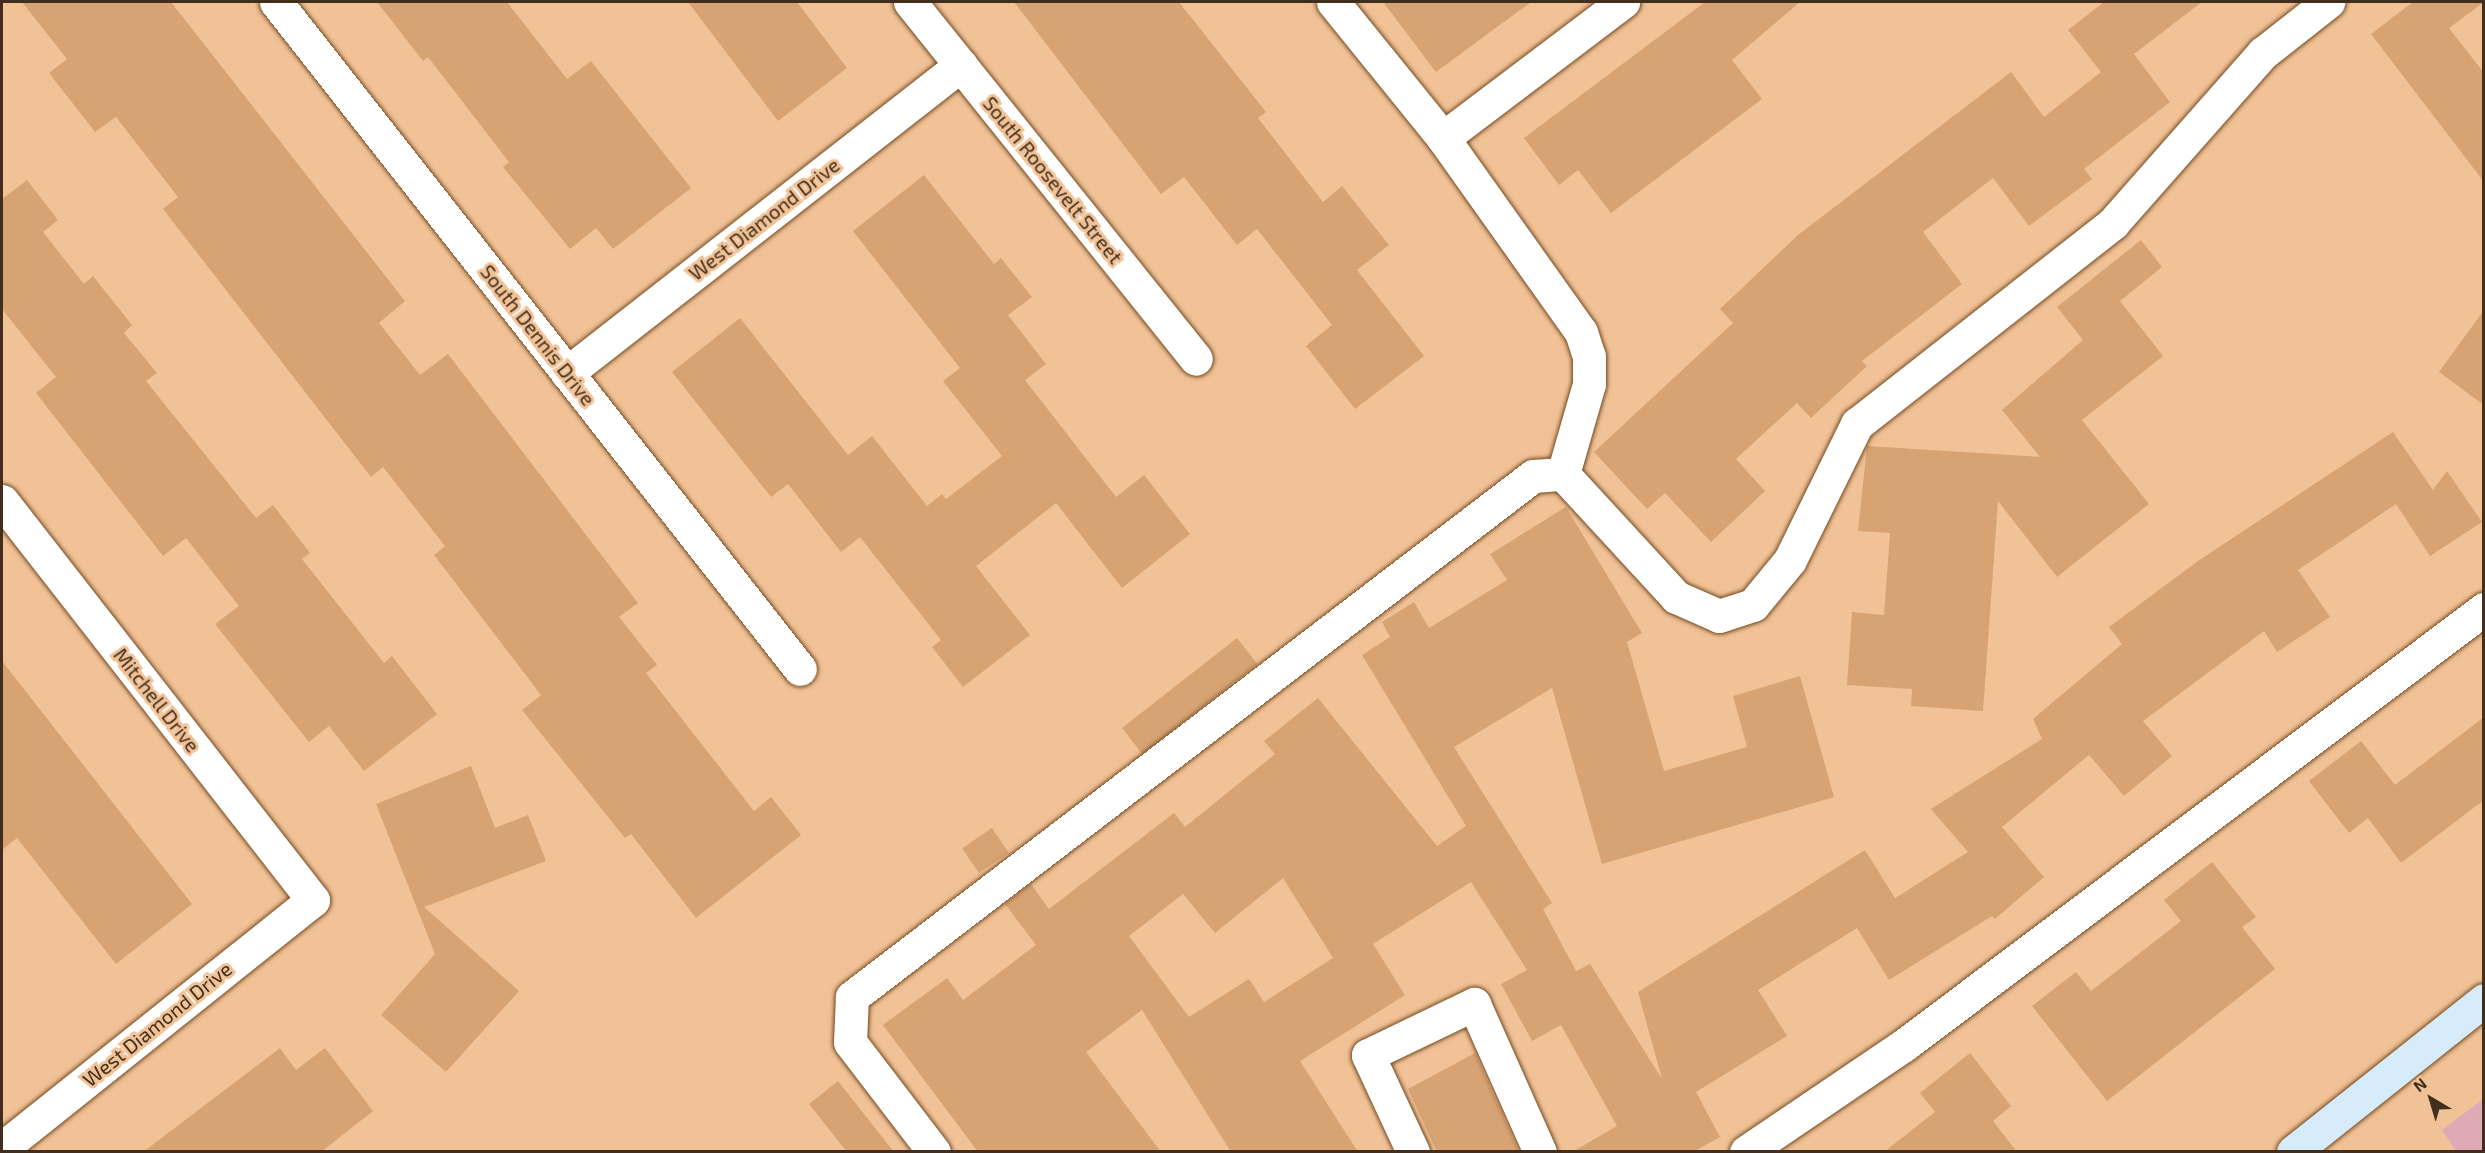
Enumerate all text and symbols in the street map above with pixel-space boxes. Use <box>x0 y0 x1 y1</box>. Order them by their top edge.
street label: South Roosevelt Street <box>978 92 1128 268</box>
street label: West Diamond Drive <box>684 153 844 285</box>
street label: South Dennis Drive <box>476 260 600 410</box>
street label: Mitchell Drive <box>109 643 205 757</box>
street label: West Diamond Drive <box>78 957 236 1091</box>
north arrow <box>2401 1069 2461 1129</box>
text: N <box>2409 1073 2430 1095</box>

